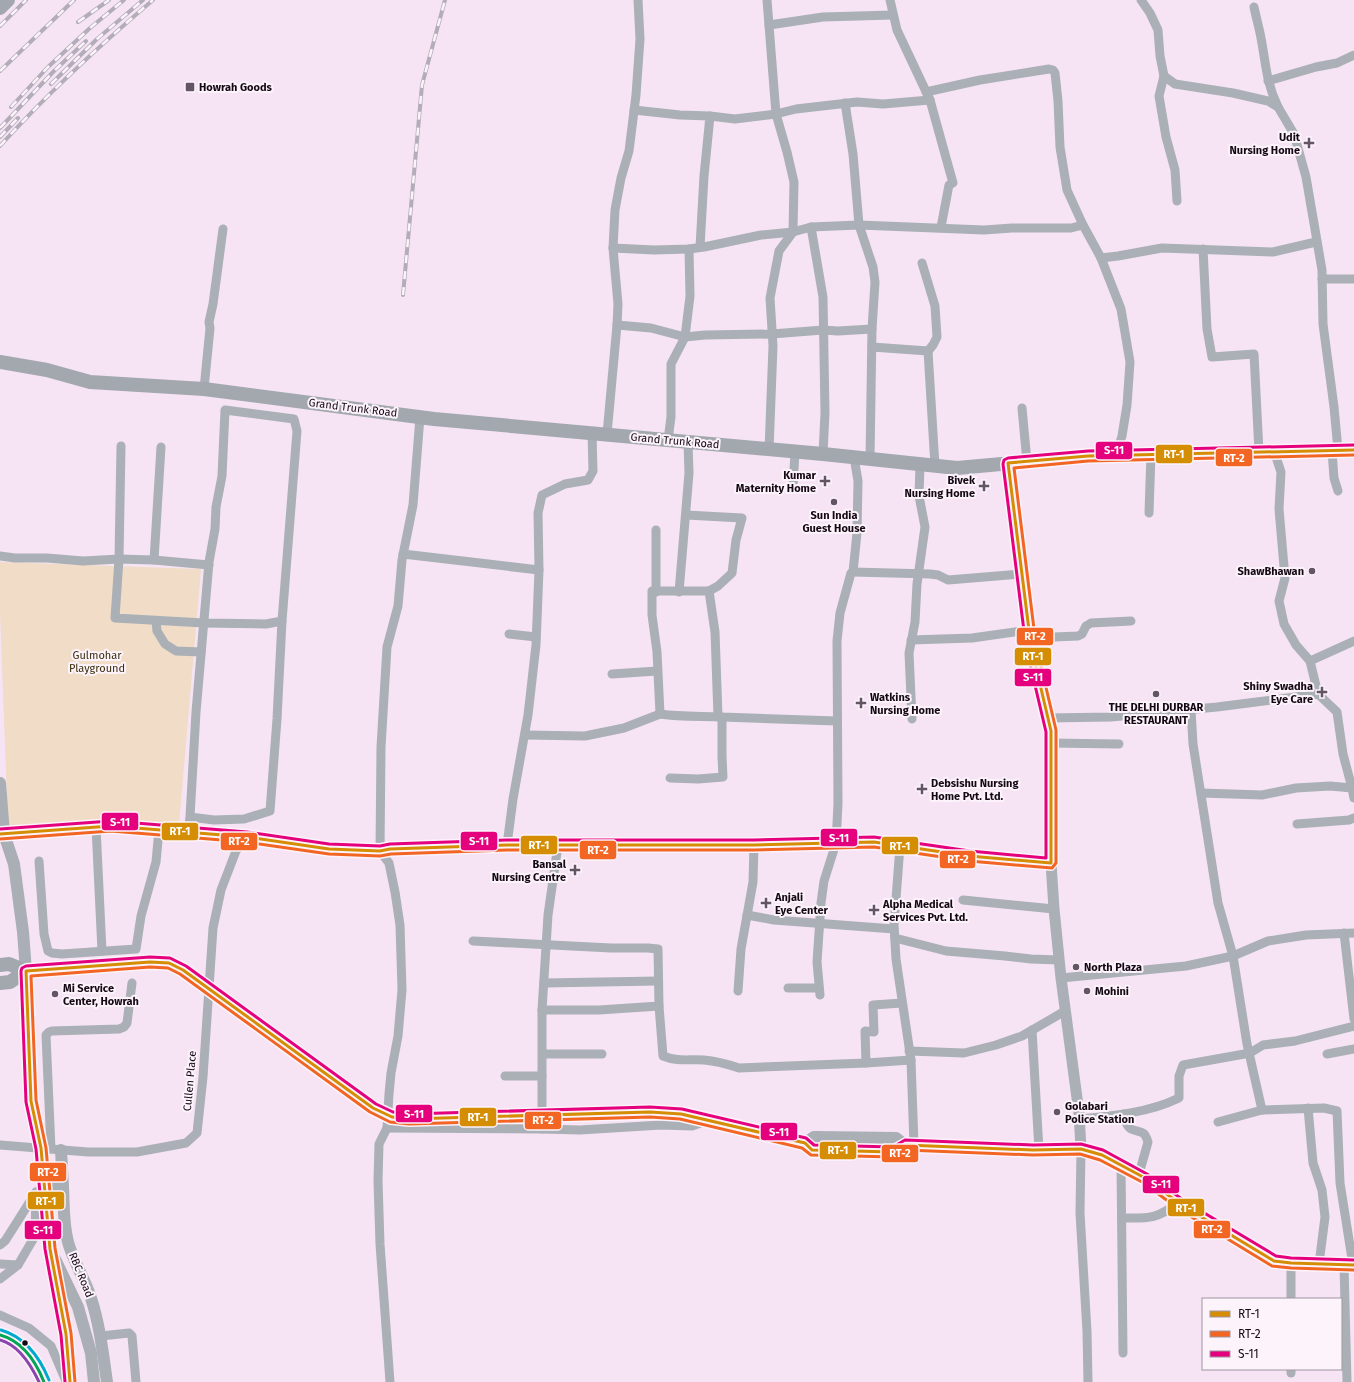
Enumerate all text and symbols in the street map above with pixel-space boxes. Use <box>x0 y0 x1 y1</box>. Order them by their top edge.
marker: Howrah Goods <box>184 81 196 93</box>
place label: Howrah Goods <box>199 81 273 94</box>
place label: Udit Nursing Home <box>1230 131 1301 157</box>
marker: Udit Nursing Home <box>1303 137 1315 149</box>
street label: Grand Trunk Road <box>308 396 398 420</box>
street label: Grand Trunk Road <box>630 431 720 451</box>
line badge: S-11 <box>1095 441 1133 460</box>
text: S-11 <box>1104 444 1124 457</box>
line badge: RT-1 <box>1155 444 1193 464</box>
text: RT-1 <box>1164 448 1184 461</box>
line badge: RT-2 <box>1215 448 1253 467</box>
text: RT-2 <box>1223 452 1245 465</box>
place label: Kumar Maternity Home <box>736 469 817 495</box>
place label: Bivek Nursing Home <box>905 474 976 500</box>
marker: Kumar Maternity Home <box>819 475 831 487</box>
marker: Bivek Nursing Home <box>978 480 990 492</box>
marker: Sun India Guest House <box>829 497 839 507</box>
place label: Sun India Guest House <box>802 509 866 535</box>
place label: ShawBhawan <box>1238 565 1304 578</box>
marker: ShawBhawan <box>1307 566 1317 576</box>
line badge: RT-2 <box>1016 627 1054 646</box>
text: RT-2 <box>1024 630 1046 643</box>
line badge: RT-1 <box>1014 647 1052 666</box>
park label: Gulmohar Playground <box>69 649 125 675</box>
text: RT-1 <box>1023 650 1043 663</box>
line badge: S-11 <box>1014 668 1052 687</box>
text: S-11 <box>1023 671 1043 684</box>
place label: Shiny Swadha Eye Care <box>1243 680 1313 706</box>
marker: Shiny Swadha Eye Care <box>1316 686 1328 698</box>
marker: THE DELHI DURBAR RESTAURANT <box>1151 689 1161 699</box>
place label: Watkins Nursing Home <box>870 691 940 717</box>
marker: Watkins Nursing Home <box>855 697 867 709</box>
place label: THE DELHI DURBAR RESTAURANT <box>1109 701 1203 727</box>
place label: Debsishu Nursing Home Pvt. Ltd. <box>931 777 1019 803</box>
marker: Debsishu Nursing Home Pvt. Ltd. <box>916 783 928 795</box>
line badge: S-11 <box>101 812 139 831</box>
text: S-11 <box>110 816 130 829</box>
line badge: RT-1 <box>161 822 199 841</box>
text: RT-1 <box>170 825 190 838</box>
line badge: S-11 <box>820 828 858 847</box>
line badge: S-11 <box>460 831 498 851</box>
line badge: RT-2 <box>220 832 258 851</box>
text: S-11 <box>829 832 849 845</box>
text: RT-2 <box>228 835 250 848</box>
text: S-11 <box>469 835 489 848</box>
line badge: RT-1 <box>520 835 558 855</box>
line badge: RT-1 <box>881 836 919 855</box>
text: RT-1 <box>529 839 549 852</box>
line badge: RT-2 <box>579 840 617 860</box>
text: RT-1 <box>890 840 910 853</box>
text: RT-2 <box>587 844 609 857</box>
line badge: RT-2 <box>939 850 976 869</box>
text: RT-2 <box>947 853 969 866</box>
place label: Bansal Nursing Centre <box>492 858 567 884</box>
marker: Bansal Nursing Centre <box>569 864 581 876</box>
place label: Anjali Eye Center <box>774 891 828 917</box>
marker: Anjali Eye Center <box>760 897 772 909</box>
place label: Alpha Medical Services Pvt. Ltd. <box>882 898 968 924</box>
marker: Alpha Medical Services Pvt. Ltd. <box>868 904 880 916</box>
place label: North Plaza <box>1084 961 1142 974</box>
marker: North Plaza <box>1071 962 1081 972</box>
place label: Mi Service Center, Howrah <box>63 982 139 1008</box>
place label: Mohini <box>1095 985 1129 998</box>
marker: Mohini <box>1082 986 1092 996</box>
marker: Mi Service Center, Howrah <box>50 989 60 999</box>
street label: Cullen Place <box>181 1050 199 1112</box>
place label: Golabari Police Station <box>1065 1100 1134 1126</box>
line badge: S-11 <box>395 1104 433 1123</box>
line badge: RT-1 <box>459 1107 497 1127</box>
marker: Golabari Police Station <box>1052 1107 1062 1117</box>
text: S-11 <box>404 1108 424 1121</box>
text: RT-1 <box>468 1111 488 1124</box>
line badge: RT-2 <box>524 1111 562 1130</box>
text: RT-2 <box>532 1114 554 1127</box>
line badge: S-11 <box>760 1122 798 1141</box>
text: S-11 <box>769 1126 789 1139</box>
line badge: RT-1 <box>819 1141 857 1160</box>
text: RT-1 <box>828 1144 848 1157</box>
line badge: RT-2 <box>881 1144 919 1163</box>
text: RT-2 <box>889 1147 911 1160</box>
line badge: RT-2 <box>29 1162 67 1182</box>
text: RT-2 <box>37 1166 59 1179</box>
line badge: S-11 <box>1142 1175 1180 1194</box>
text: S-11 <box>1151 1178 1171 1191</box>
line badge: RT-1 <box>27 1191 65 1210</box>
text: RT-1 <box>36 1195 56 1208</box>
line badge: RT-1 <box>1167 1198 1205 1217</box>
text: RT-1 <box>1176 1202 1196 1215</box>
line badge: S-11 <box>24 1220 62 1240</box>
line badge: RT-2 <box>1193 1220 1231 1239</box>
text: RT-2 <box>1201 1223 1223 1236</box>
text: S-11 <box>33 1224 53 1237</box>
street label: RBC Road <box>66 1250 96 1300</box>
legend <box>1202 1298 1342 1370</box>
text: RT-1 <box>1238 1307 1260 1321</box>
text: RT-2 <box>1238 1327 1261 1341</box>
unlabelled marker <box>20 1338 30 1348</box>
text: S-11 <box>1238 1347 1259 1361</box>

